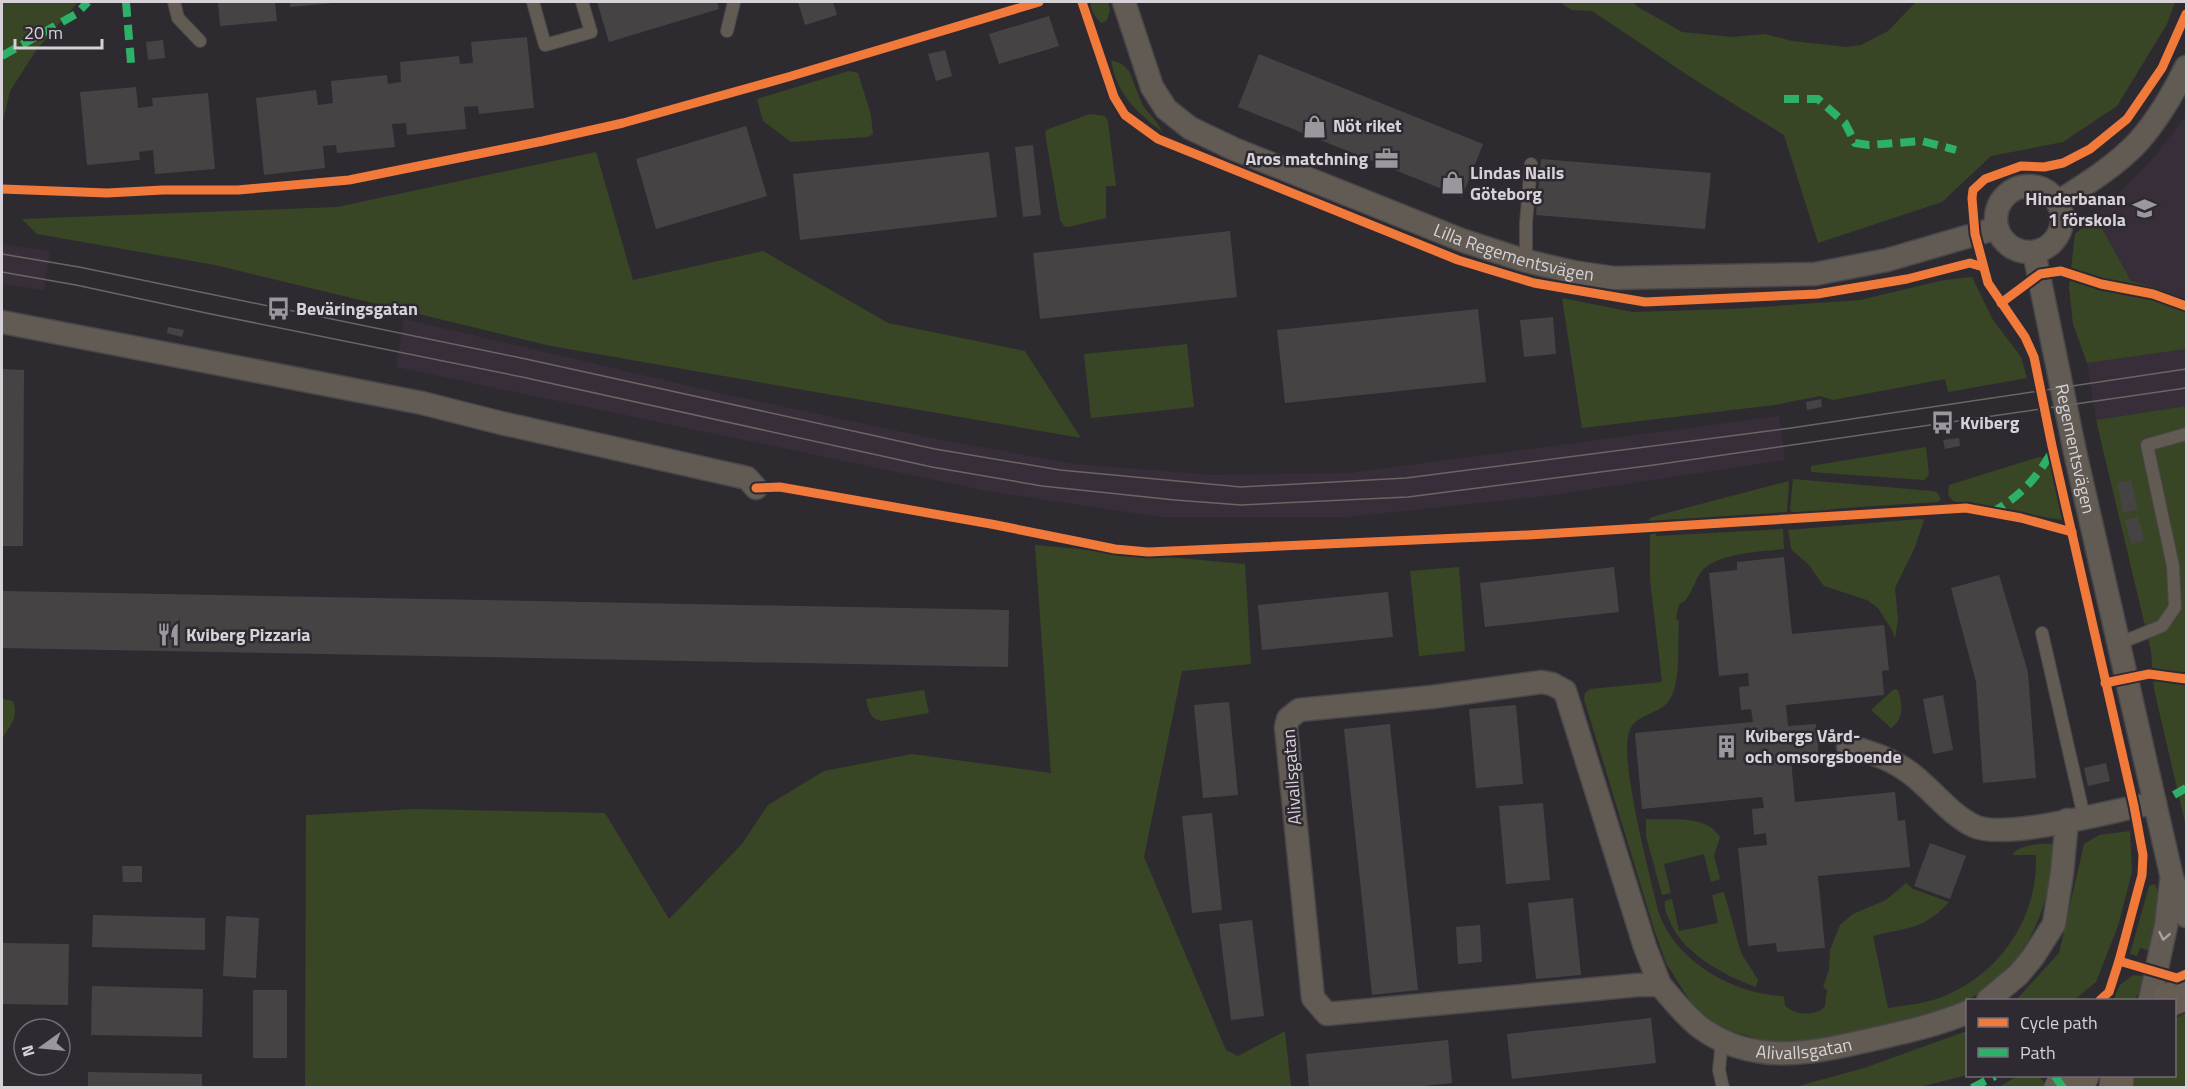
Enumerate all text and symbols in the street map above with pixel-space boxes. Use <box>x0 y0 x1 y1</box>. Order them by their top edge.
scale bar <box>15 12 102 50</box>
text: 20 m <box>24 19 63 46</box>
place label: Nöt riket <box>1333 112 1402 139</box>
shop icon: Nöt riket <box>1302 113 1328 139</box>
place label: Aros matchning <box>1245 145 1368 172</box>
office icon: Aros matchning <box>1373 146 1399 172</box>
place label: Lindas Nails Göteborg <box>1470 159 1564 207</box>
shop icon: Lindas Nails Göteborg <box>1439 170 1465 196</box>
place label: Hinderbanan 1 förskola <box>2025 185 2126 233</box>
school or university icon: Hinderbanan 1 förskola <box>2131 196 2157 222</box>
street label: Lilla Regementsvägen <box>1430 216 1596 288</box>
place label: Beväringsgatan <box>296 295 418 322</box>
bus stop icon: Beväringsgatan <box>265 296 291 322</box>
street label: Regementsvägen <box>2048 381 2103 516</box>
place label: Kviberg <box>1960 409 2020 436</box>
bus stop icon: Kviberg <box>1929 410 1955 436</box>
place label: Kviberg Pizzaria <box>186 621 311 648</box>
restaurant icon: Kviberg Pizzaria <box>155 622 181 648</box>
place label: Kvibergs Vård- och omsorgsboende <box>1745 722 1902 770</box>
street label: Alivallsgatan <box>1275 728 1308 826</box>
building icon: Kvibergs Vård- och omsorgsboende <box>1714 733 1740 759</box>
one-way arrow <box>2158 931 2171 941</box>
legend <box>1966 999 2176 1077</box>
text: Cycle path <box>2020 1009 2098 1036</box>
north arrow <box>12 1017 72 1077</box>
street label: Alivallsgatan <box>1754 1030 1854 1066</box>
text: Path <box>2020 1039 2056 1066</box>
text: N <box>14 1042 41 1059</box>

